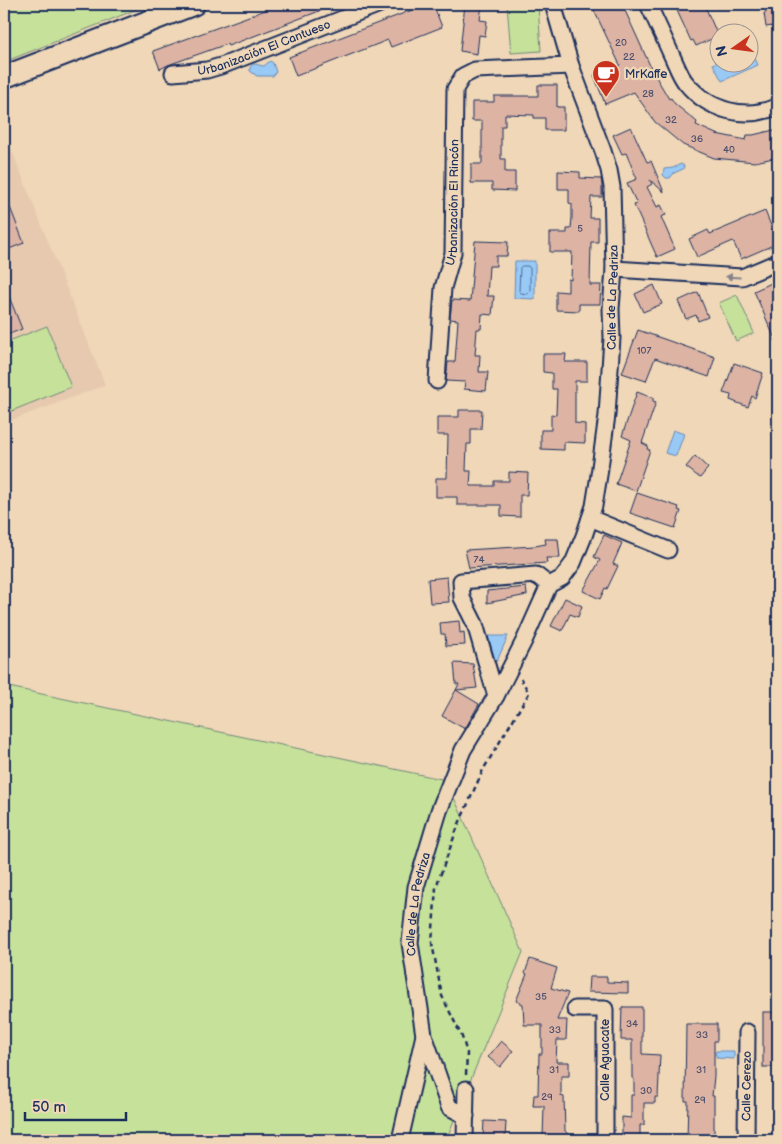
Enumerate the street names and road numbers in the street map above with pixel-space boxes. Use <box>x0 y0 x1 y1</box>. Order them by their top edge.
street label: Urbanización El Cantueso <box>197 17 333 79</box>
street label: Urbanización El Rincón <box>443 139 462 268</box>
street label: Calle de La Pedriza <box>604 244 622 351</box>
street label: Calle de La Pedriza <box>403 850 434 957</box>
street label: Calle Aguacate <box>598 1019 613 1101</box>
street label: Calle Cerezo <box>739 1051 755 1121</box>

